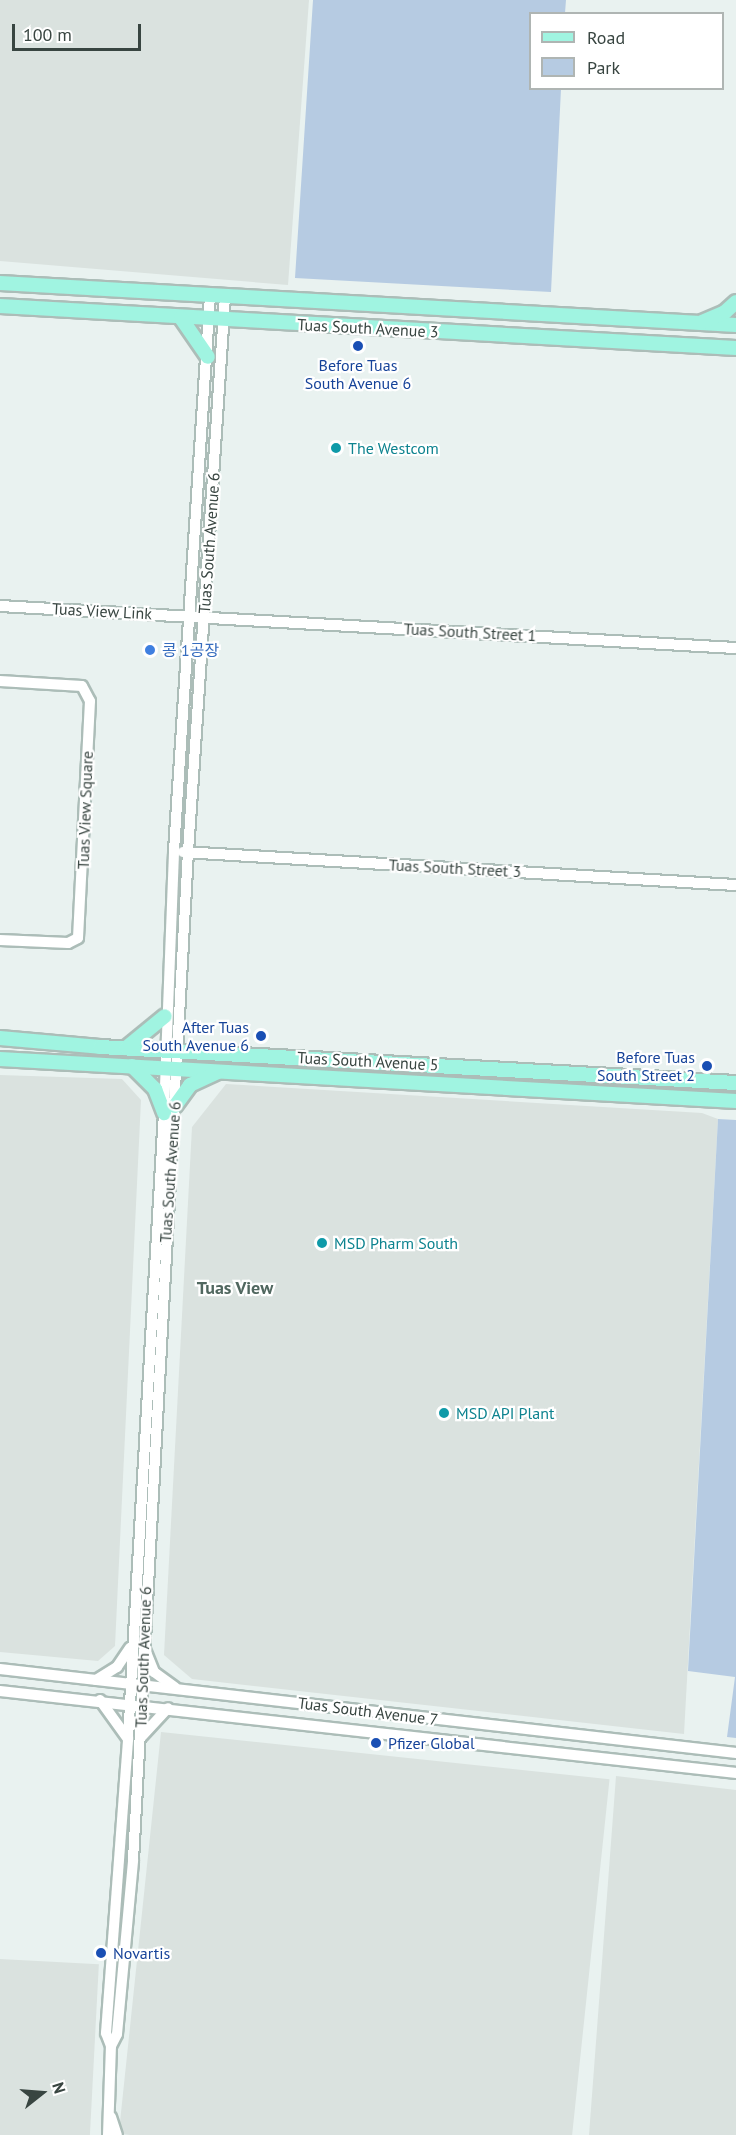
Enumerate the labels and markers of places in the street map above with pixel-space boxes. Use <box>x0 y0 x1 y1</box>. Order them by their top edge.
marker: Before Tuas South Avenue 6 <box>351 339 365 353</box>
place label: Before Tuas South Avenue 6 <box>304 355 412 393</box>
place label: The Westcom <box>348 438 439 458</box>
marker: The Westcom <box>329 441 343 455</box>
place label: 콩 1공장 <box>162 640 219 660</box>
marker: 콩 1공장 <box>143 643 157 657</box>
place label: After Tuas South Avenue 6 <box>142 1017 249 1055</box>
marker: After Tuas South Avenue 6 <box>254 1029 268 1043</box>
place label: Before Tuas South Street 2 <box>597 1047 695 1085</box>
marker: Before Tuas South Street 2 <box>700 1059 714 1073</box>
place label: MSD Pharm South <box>334 1233 458 1253</box>
marker: MSD Pharm South <box>315 1236 329 1250</box>
place label: MSD API Plant <box>456 1403 555 1423</box>
marker: MSD API Plant <box>437 1406 451 1420</box>
place label: Pfizer Global <box>388 1733 475 1753</box>
marker: Pfizer Global <box>369 1736 383 1750</box>
place label: Novartis <box>113 1943 170 1963</box>
marker: Novartis <box>94 1946 108 1960</box>

